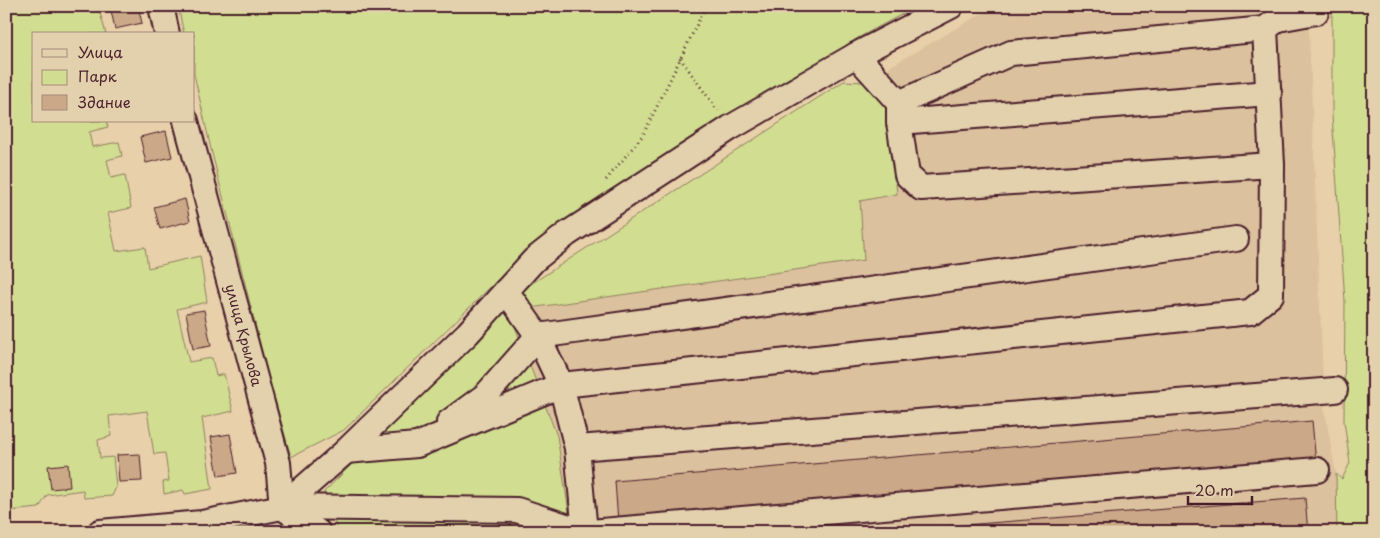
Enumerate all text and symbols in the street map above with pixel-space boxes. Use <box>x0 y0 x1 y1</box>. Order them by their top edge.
legend <box>32 32 195 122</box>
text: Улица <box>78 40 123 63</box>
text: Парк <box>78 64 117 87</box>
text: Здание <box>78 90 131 113</box>
street label: улица Крылова <box>220 281 268 389</box>
scale bar <box>1188 473 1251 505</box>
text: 20 m <box>1195 478 1234 501</box>

